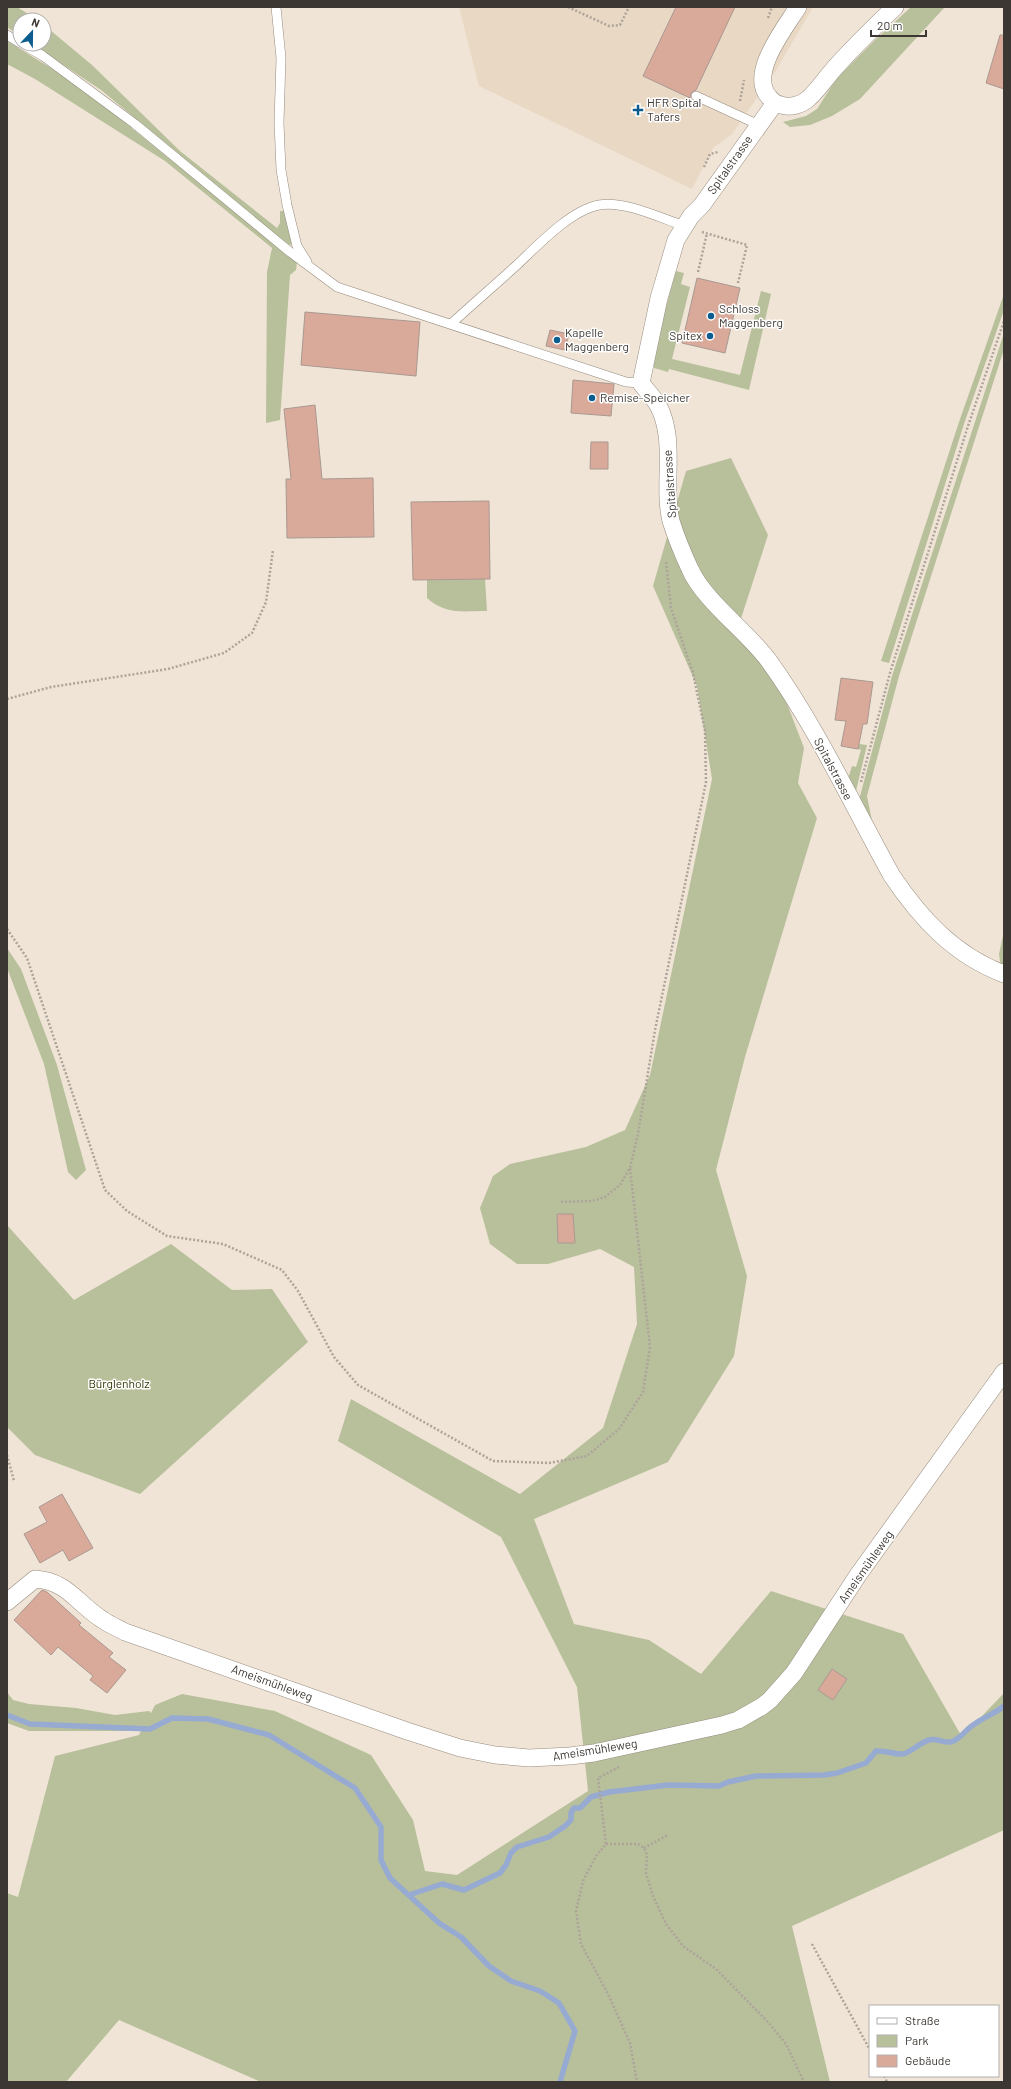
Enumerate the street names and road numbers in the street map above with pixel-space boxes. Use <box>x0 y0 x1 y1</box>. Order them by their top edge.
street label: Spitalstrasse <box>704 132 755 196</box>
street label: Spitalstrasse <box>660 450 678 519</box>
street label: Spitalstrasse <box>812 735 856 802</box>
street label: Ameismühleweg <box>835 1527 895 1605</box>
street label: Ameismühleweg <box>230 1661 315 1703</box>
street label: Ameismühleweg <box>552 1735 638 1763</box>

